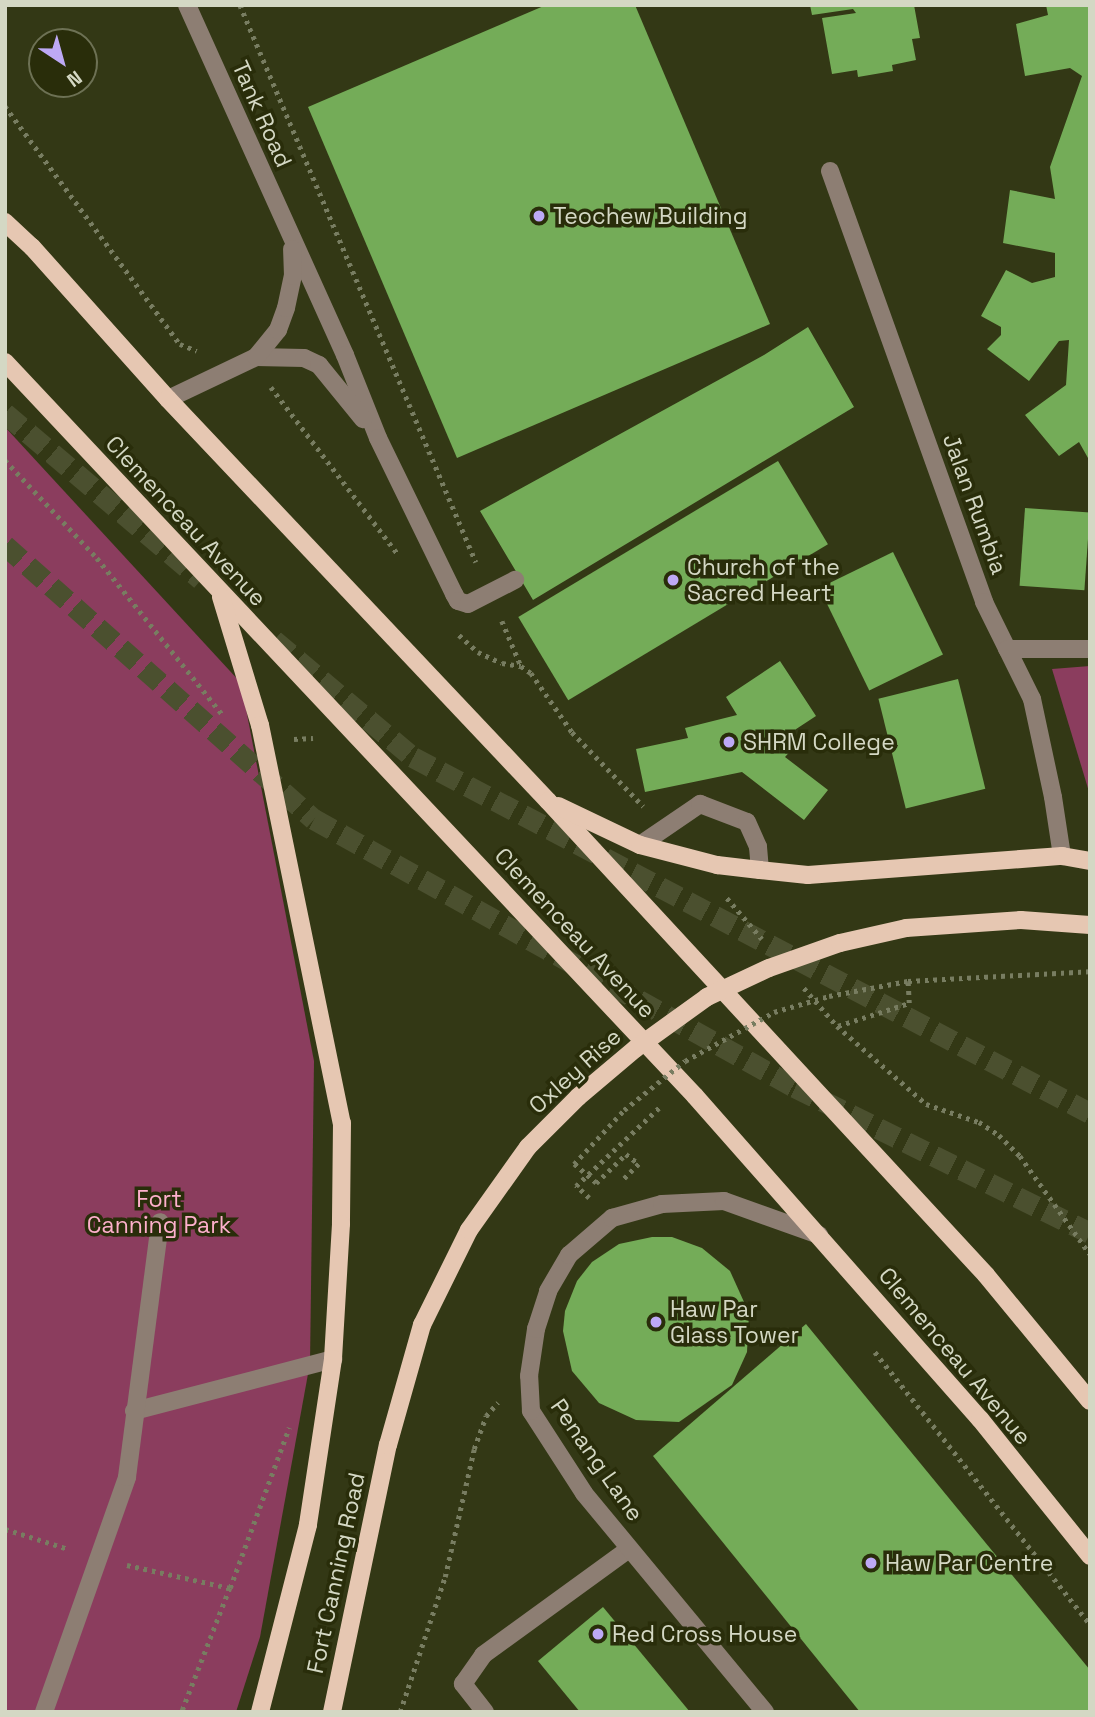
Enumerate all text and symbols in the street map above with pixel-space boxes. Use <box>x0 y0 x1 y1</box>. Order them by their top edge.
north arrow <box>28 28 98 98</box>
street label: Tank Road <box>226 57 298 171</box>
text: N <box>62 65 87 93</box>
place label: Teochew Building <box>553 202 747 230</box>
marker: Teochew Building <box>531 208 547 224</box>
street label: Clemenceau Avenue <box>100 430 272 612</box>
street label: Jalan Rumbia <box>937 430 1013 578</box>
place label: Church of the Sacred Heart <box>687 553 840 607</box>
marker: Church of the Sacred Heart <box>665 572 681 588</box>
place label: SHRM College <box>743 728 895 756</box>
marker: SHRM College <box>721 734 737 750</box>
street label: Clemenceau Avenue <box>489 842 661 1024</box>
street label: Oxley Rise <box>523 1023 627 1119</box>
park label: Fort Canning Park <box>87 1185 231 1239</box>
street label: Clemenceau Avenue <box>873 1262 1037 1450</box>
place label: Haw Par Glass Tower <box>670 1295 800 1349</box>
marker: Haw Par Glass Tower <box>648 1314 664 1330</box>
street label: Penang Lane <box>545 1394 649 1526</box>
street label: Fort Canning Road <box>301 1470 371 1676</box>
place label: Haw Par Centre <box>885 1549 1053 1577</box>
marker: Haw Par Centre <box>863 1555 879 1571</box>
place label: Red Cross House <box>612 1620 797 1648</box>
marker: Red Cross House <box>590 1626 606 1642</box>

